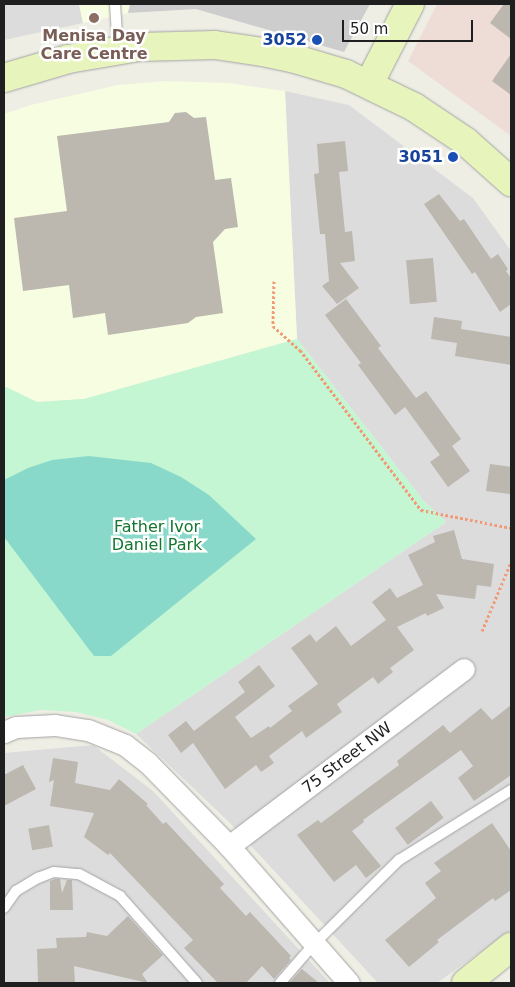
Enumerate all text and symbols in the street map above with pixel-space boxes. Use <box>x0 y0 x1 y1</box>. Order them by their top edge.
scale bar <box>345 10 476 42</box>
marker: Menisa Day Care Centre <box>88 12 100 24</box>
text: 50 m <box>350 20 388 38</box>
place label: Menisa Day Care Centre <box>40 26 148 64</box>
place label: 3052 <box>262 30 307 50</box>
marker: 3052 <box>311 34 323 46</box>
place label: 3051 <box>398 147 443 167</box>
marker: 3051 <box>447 151 459 163</box>
park label: Father Ivor Daniel Park <box>112 517 202 555</box>
street label: 75 Street NW <box>299 718 395 798</box>

